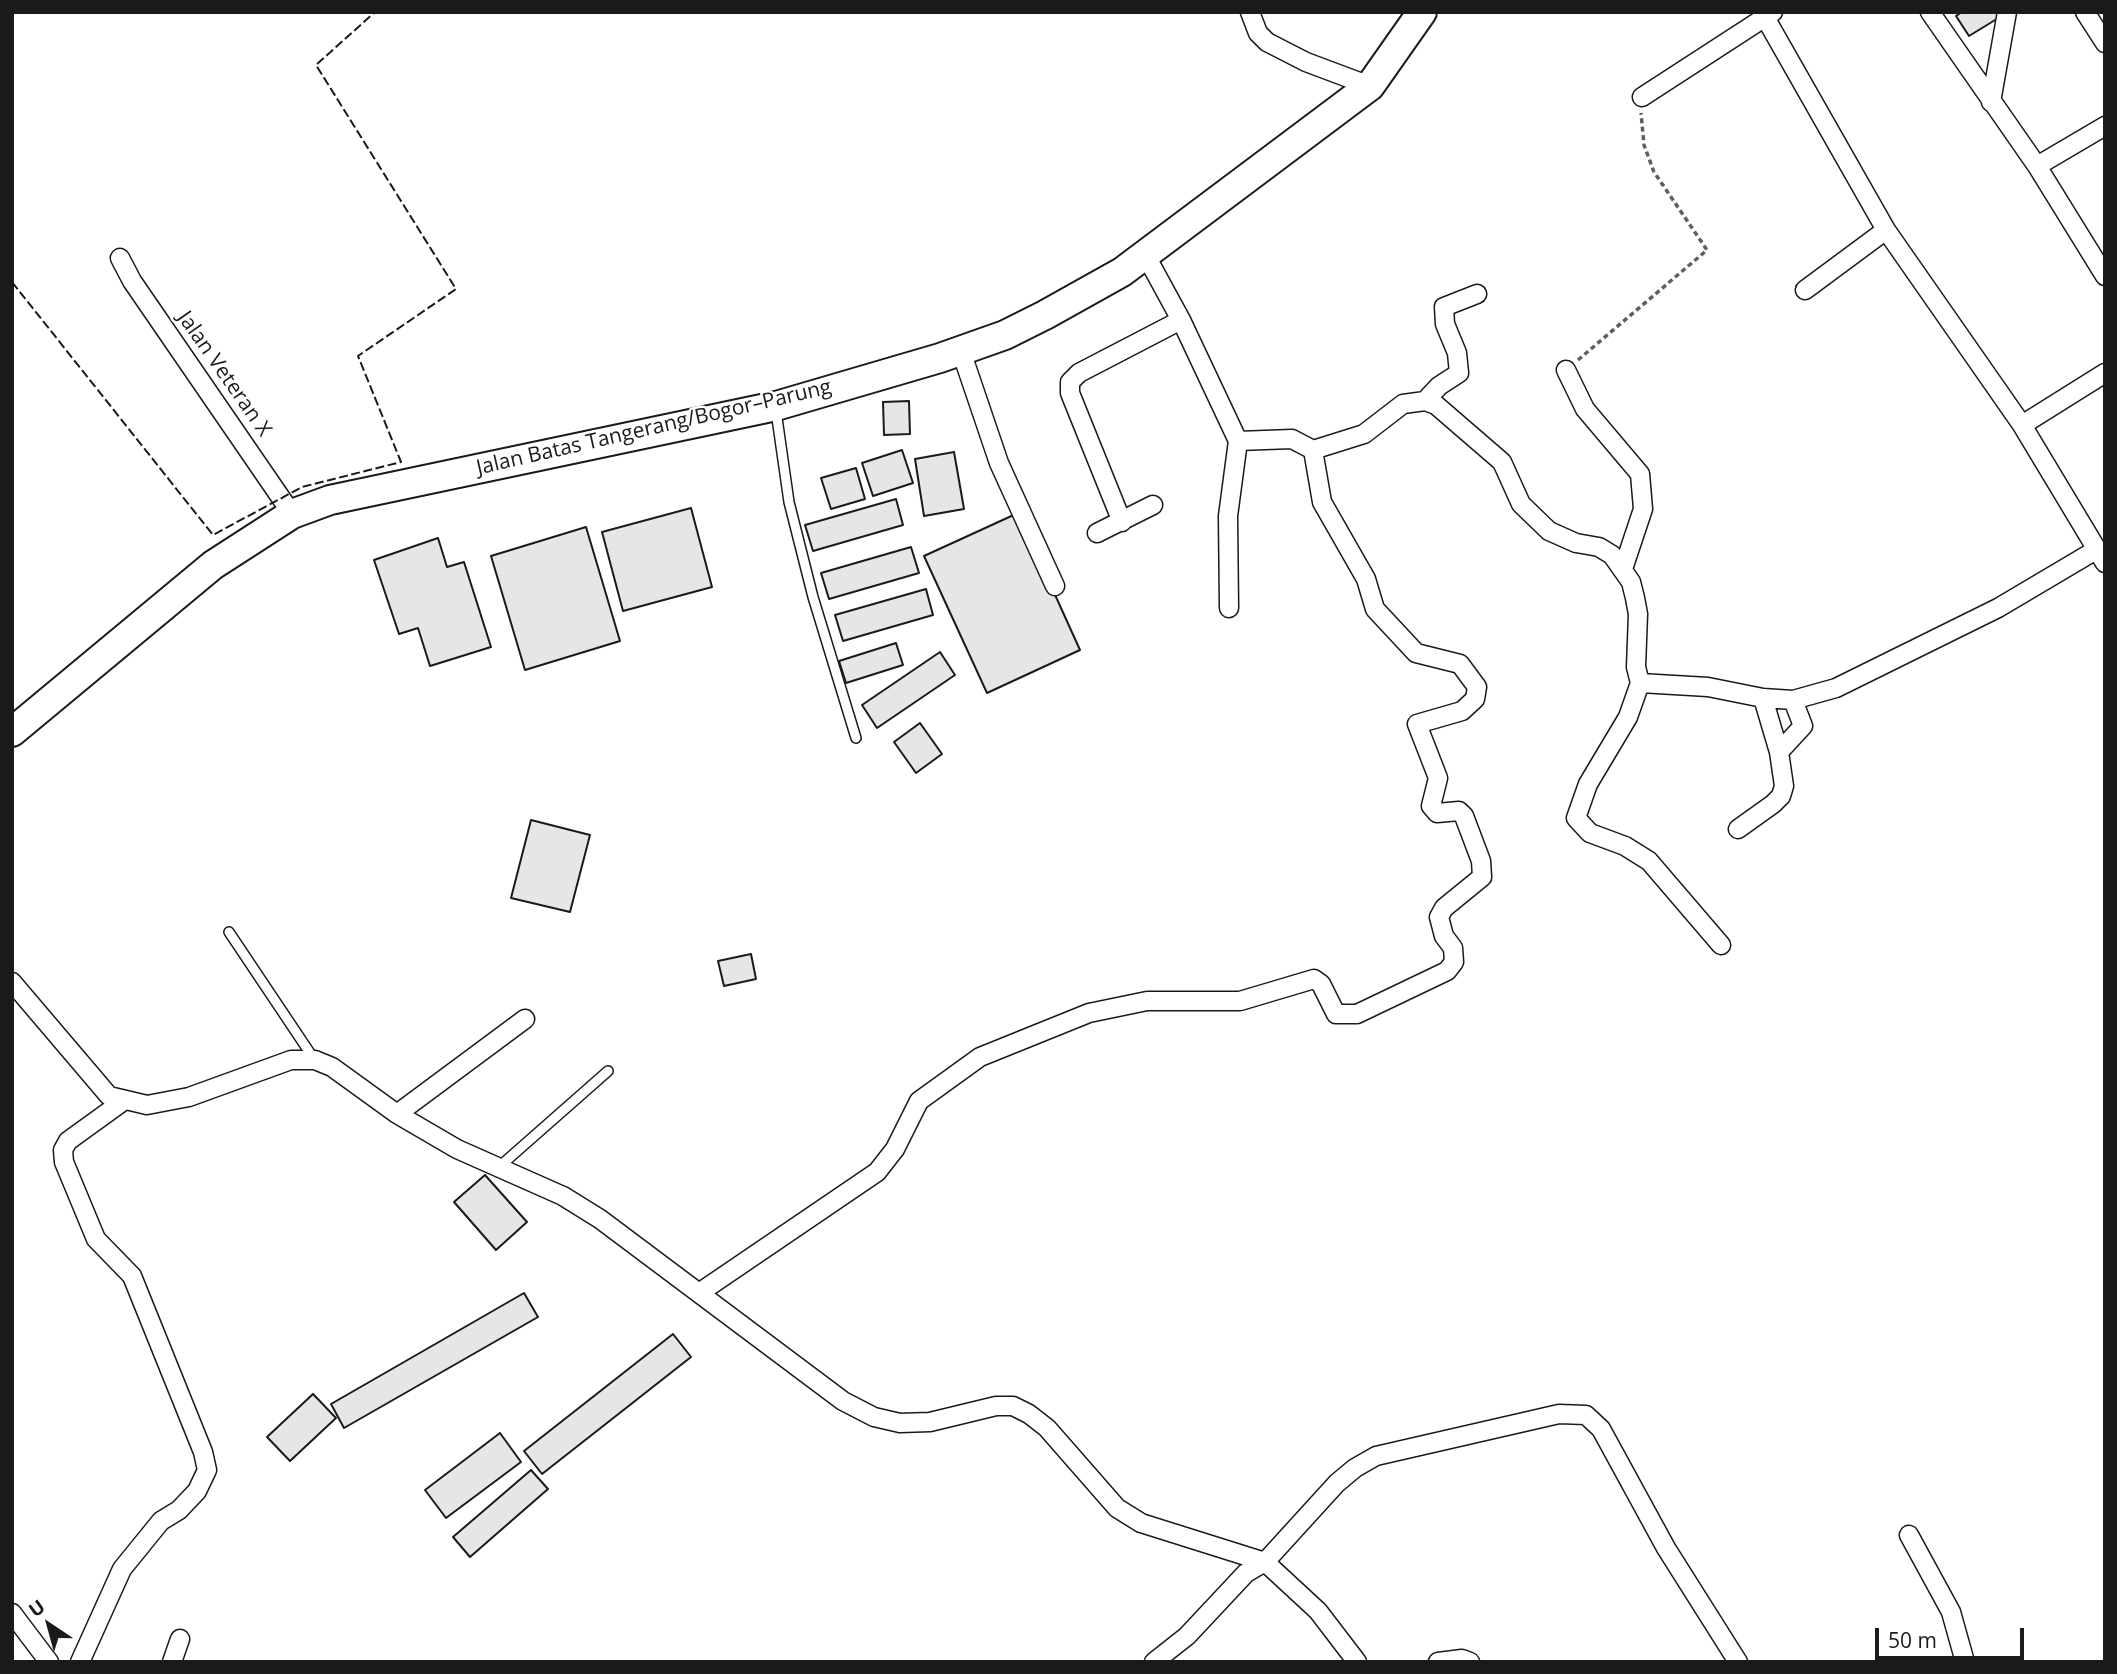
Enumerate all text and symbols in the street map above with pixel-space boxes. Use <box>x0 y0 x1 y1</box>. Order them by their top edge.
street label: Jalan Veteran X <box>172 307 276 441</box>
street label: Jalan Batas Tangerang/Bogor–Parung <box>474 375 834 481</box>
north arrow <box>14 1590 84 1660</box>
text: U <box>23 1593 50 1623</box>
scale bar <box>1879 1614 2028 1658</box>
text: 50 m <box>1888 1626 1937 1654</box>

